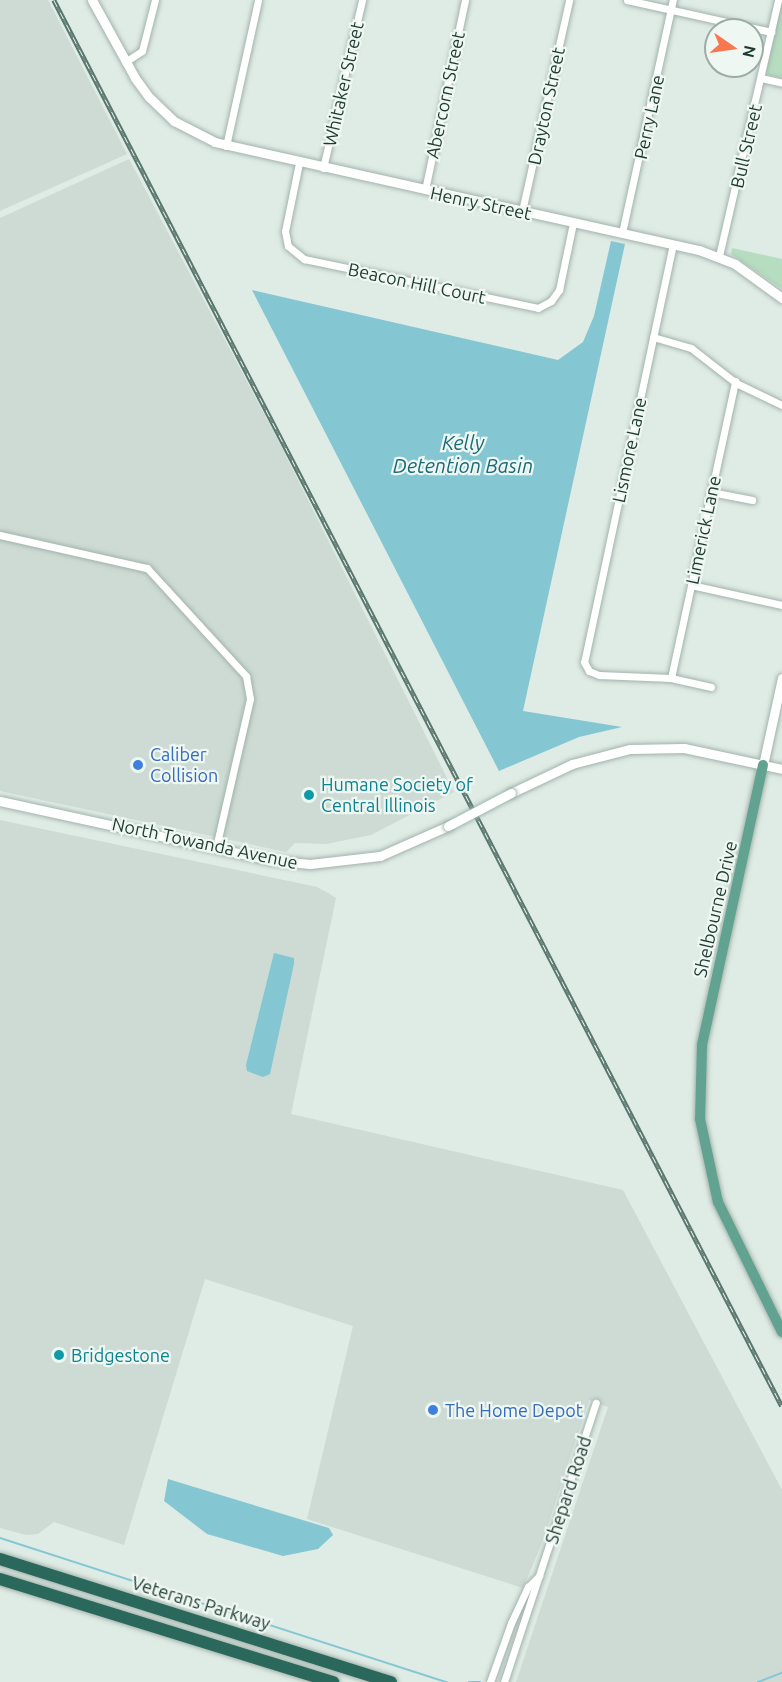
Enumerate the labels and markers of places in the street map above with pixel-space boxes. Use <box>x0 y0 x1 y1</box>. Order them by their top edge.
place label: Caliber Collision <box>150 744 218 786</box>
marker: Caliber Collision <box>131 758 145 772</box>
place label: Humane Society of Central Illinois <box>321 774 473 816</box>
marker: Humane Society of Central Illinois <box>302 788 316 802</box>
place label: Bridgestone <box>71 1344 170 1366</box>
marker: Bridgestone <box>52 1348 66 1362</box>
place label: The Home Depot <box>445 1399 583 1421</box>
marker: The Home Depot <box>426 1403 440 1417</box>

